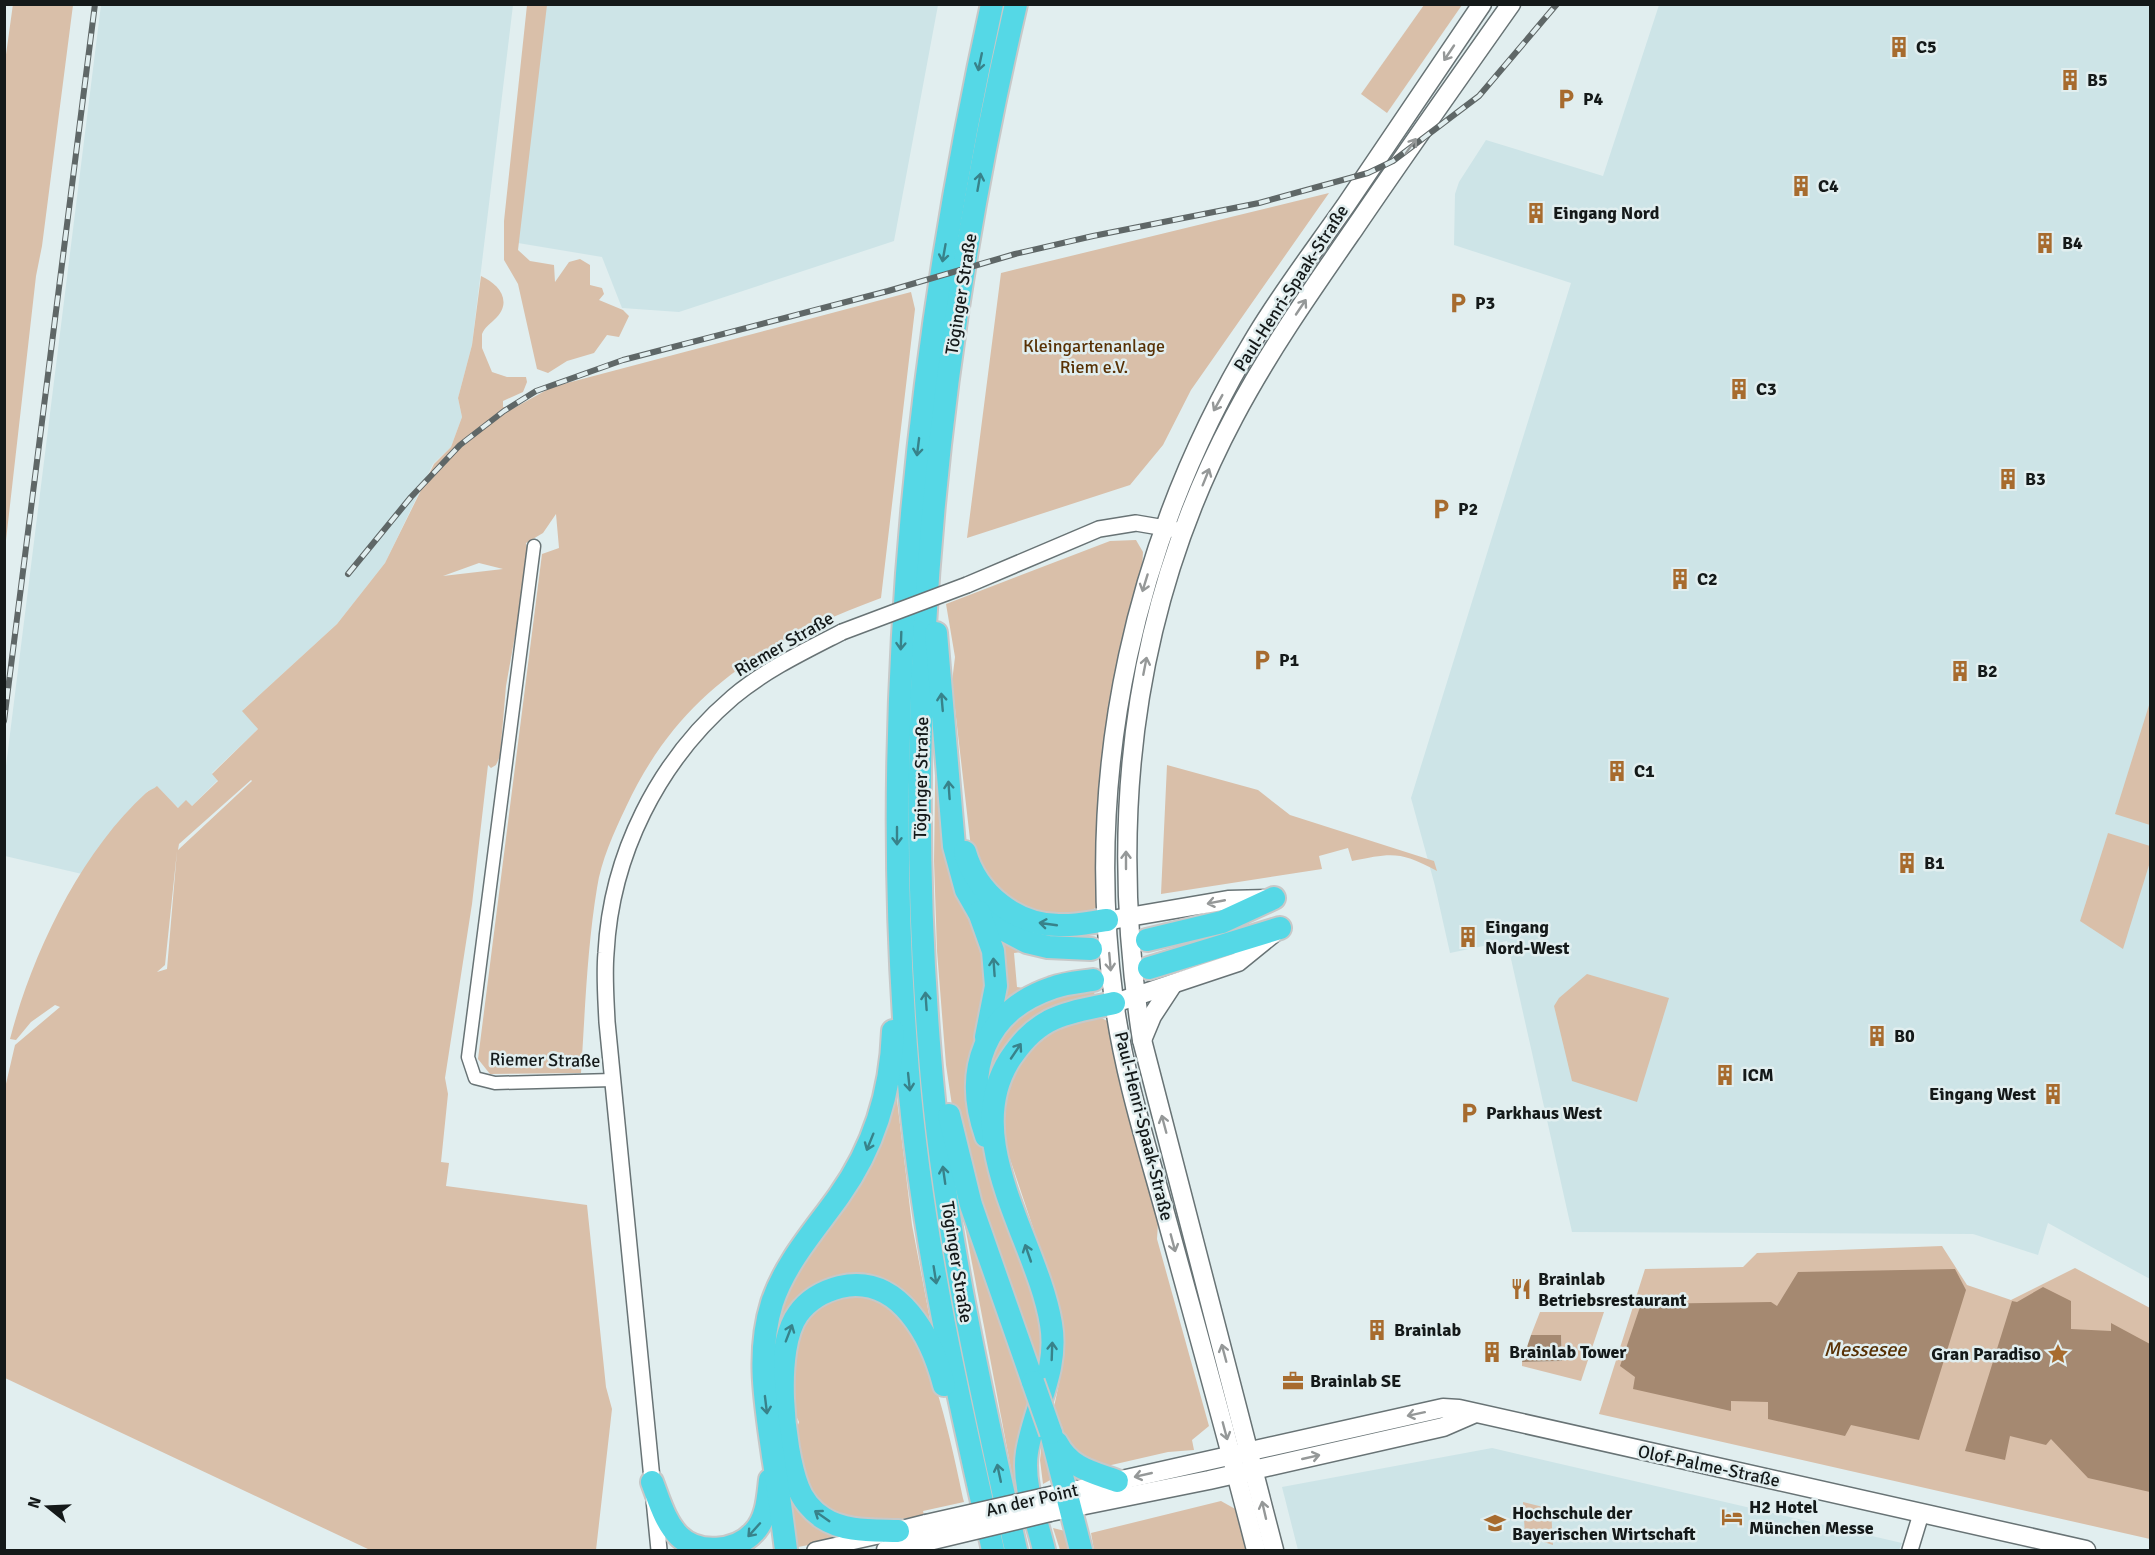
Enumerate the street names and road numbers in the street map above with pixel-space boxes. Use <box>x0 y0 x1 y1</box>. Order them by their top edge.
street label: Paul-Henri-Spaak-Straße <box>1229 201 1353 375</box>
street label: Töginger Straße <box>941 232 981 356</box>
street label: Riemer Straße <box>730 607 838 681</box>
street label: Töginger Straße <box>909 716 933 840</box>
street label: Paul-Henri-Spaak-Straße <box>1110 1029 1178 1223</box>
street label: Riemer Straße <box>489 1048 601 1072</box>
street label: Töginger Straße <box>937 1200 977 1324</box>
street label: Olof-Palme-Straße <box>1636 1440 1782 1492</box>
street label: An der Point <box>984 1479 1080 1521</box>

